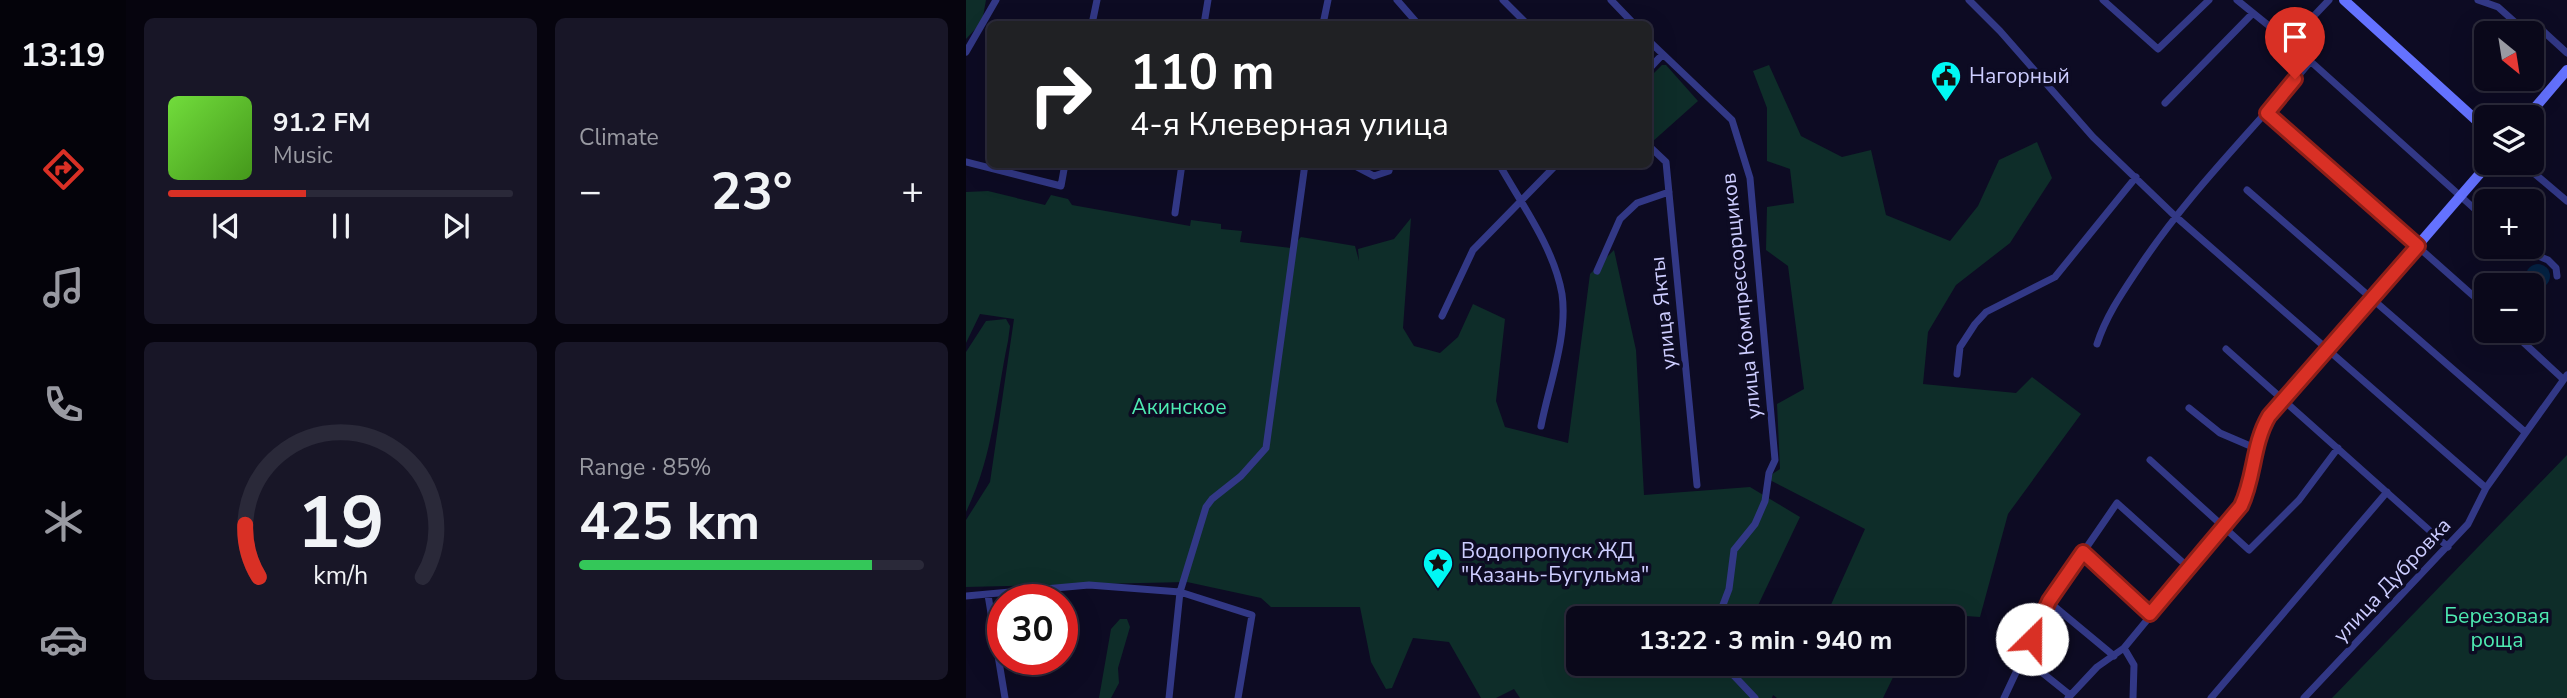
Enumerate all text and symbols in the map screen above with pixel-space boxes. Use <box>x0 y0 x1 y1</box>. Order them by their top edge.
pin <box>2265 7 2325 79</box>
icon: arrive <box>2276 18 2314 56</box>
north arrow <box>2474 21 2544 91</box>
map controls <box>2474 21 2544 343</box>
text: 13:19 <box>21 34 105 77</box>
text: 110 m <box>1130 39 1274 106</box>
icon: right <box>1015 49 1106 140</box>
public building icon: Нагорный <box>1929 59 1963 103</box>
place label: Нагорный <box>1969 62 2070 90</box>
text: 4-я Клеверная улица <box>1130 103 1449 146</box>
text: 91.2 FM <box>273 105 370 140</box>
button: layers <box>2474 105 2544 175</box>
text: Climate <box>579 122 659 153</box>
text: Music <box>273 140 333 171</box>
icon: directions <box>39 145 88 194</box>
text: 23° <box>710 156 793 227</box>
text: − <box>579 166 602 217</box>
text: + <box>901 166 924 217</box>
street label: улица Компрессорщиков <box>1714 172 1768 420</box>
button: + <box>2474 189 2544 259</box>
icon: previous <box>207 207 245 245</box>
icon: pause <box>322 207 360 245</box>
icon: next <box>437 207 475 245</box>
street label: улица Якты <box>1643 255 1683 371</box>
icon: music <box>39 263 88 312</box>
button: − <box>2474 273 2544 343</box>
icon: phone <box>39 380 88 429</box>
park label: Акинское <box>1131 393 1227 421</box>
text: Range · 85% <box>579 452 711 483</box>
text: 19 <box>297 473 384 573</box>
text: 425 km <box>579 486 760 557</box>
icon: climate <box>39 497 88 546</box>
street label: улица Дубровка <box>2327 512 2457 648</box>
place label: Водопропуск ЖД "Казань-Бугульма" <box>1461 537 1649 589</box>
place icon: Водопропуск ЖД "Казань-Бугульма" <box>1421 546 1455 590</box>
text: km/h <box>313 559 368 593</box>
speed limit sign: 30 <box>987 584 1078 675</box>
position arrow <box>1995 602 2069 676</box>
park label: Березовая роща <box>2444 602 2550 654</box>
icon: car <box>39 615 88 664</box>
text: 13:22 · 3 min · 940 m <box>1639 623 1892 658</box>

